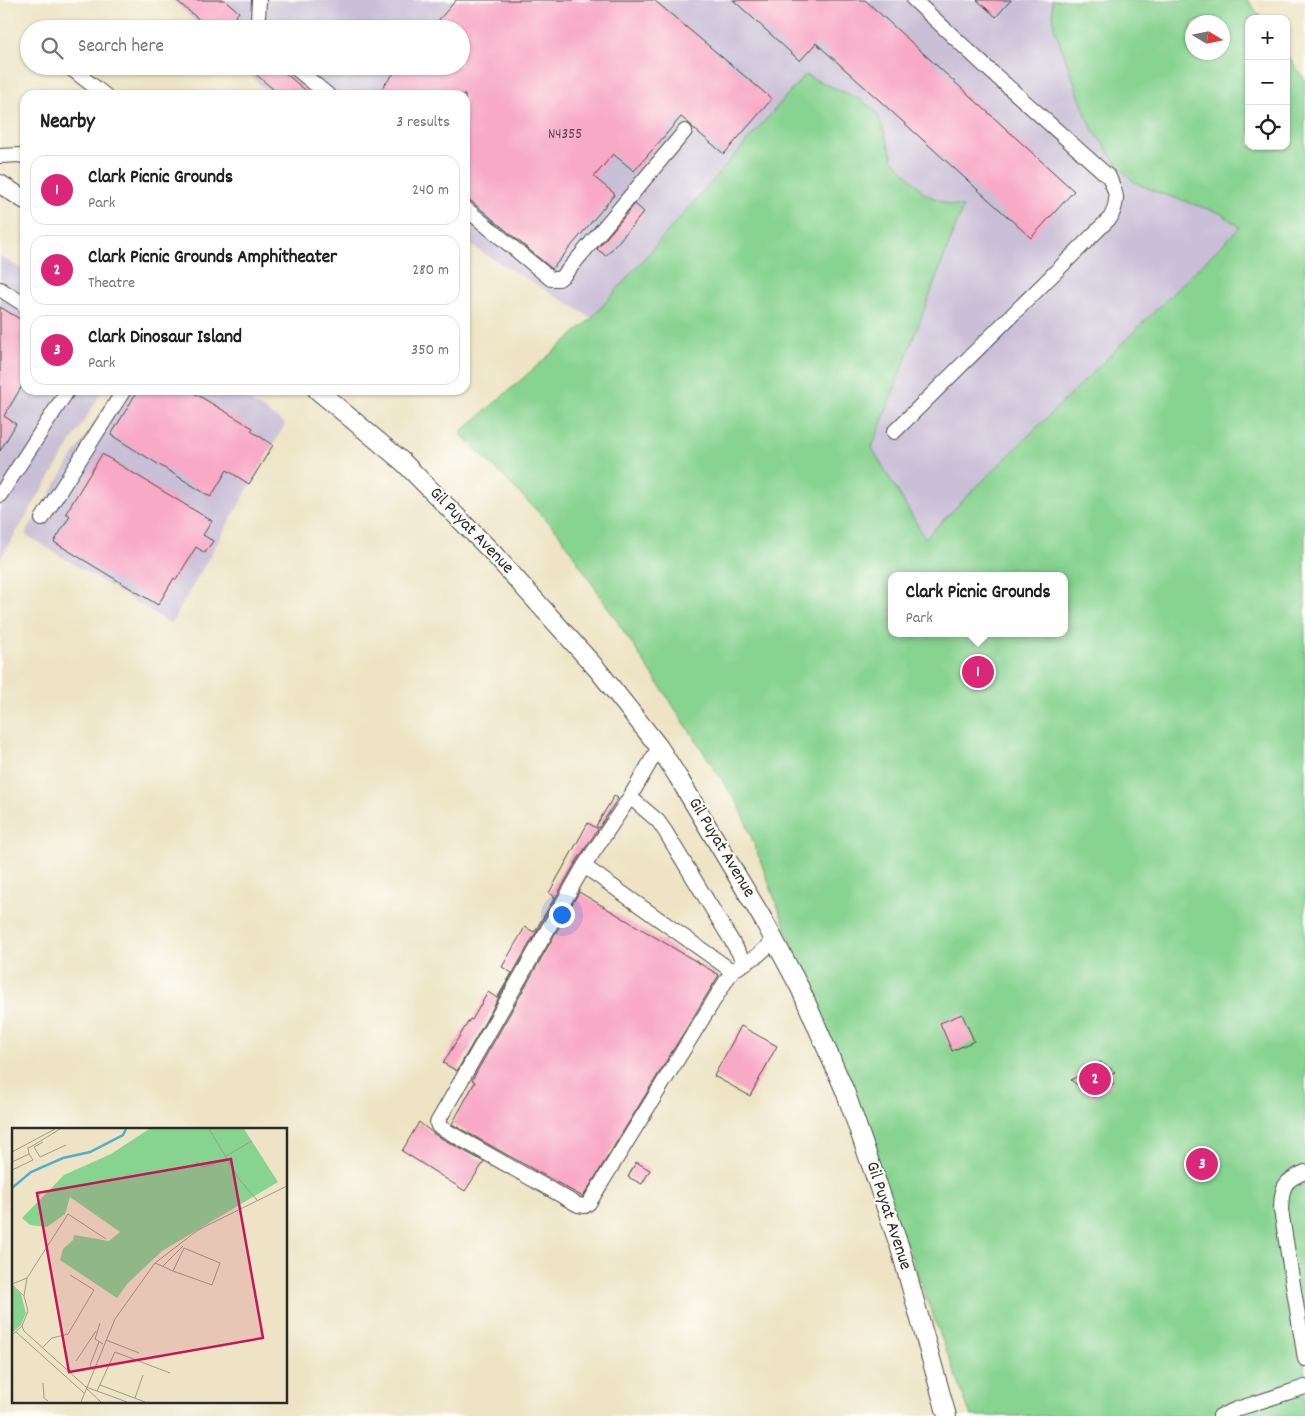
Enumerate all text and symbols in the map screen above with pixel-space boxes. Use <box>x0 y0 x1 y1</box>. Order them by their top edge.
north arrow <box>1185 15 1230 60</box>
map controls <box>1245 15 1290 150</box>
button: + <box>1245 15 1290 60</box>
search box <box>20 20 470 75</box>
icon: search <box>38 34 66 62</box>
text: Search here <box>78 34 164 61</box>
button: − <box>1245 60 1290 105</box>
button: locate <box>1245 105 1290 150</box>
text: Nearby <box>40 108 95 138</box>
text: 3 results <box>396 111 450 134</box>
house number: N4355 <box>548 124 582 146</box>
text: Clark Picnic Grounds <box>88 165 233 192</box>
text: 1 <box>55 179 59 202</box>
text: 240 m <box>412 179 449 202</box>
text: Park <box>88 192 115 215</box>
text: Clark Picnic Grounds Amphitheater <box>88 245 337 272</box>
text: 2 <box>54 259 61 282</box>
text: 280 m <box>412 259 449 282</box>
text: Theatre <box>88 272 135 295</box>
text: Clark Dinosaur Island <box>88 325 242 352</box>
text: 3 <box>53 339 61 362</box>
text: 350 m <box>411 339 449 362</box>
text: Park <box>88 352 115 375</box>
street label: Gil Puyat Avenue <box>423 482 519 580</box>
popup <box>888 572 1068 637</box>
text: Clark Picnic Grounds <box>906 580 1050 607</box>
text: Park <box>906 607 933 630</box>
pin: 1 <box>962 653 994 691</box>
street label: Gil Puyat Avenue <box>681 793 761 903</box>
your location <box>549 902 575 928</box>
pin: 2 <box>1079 1060 1111 1098</box>
inset map <box>12 1128 288 1404</box>
pin: 3 <box>1186 1145 1218 1183</box>
street label: Gil Puyat Avenue <box>859 1159 917 1273</box>

